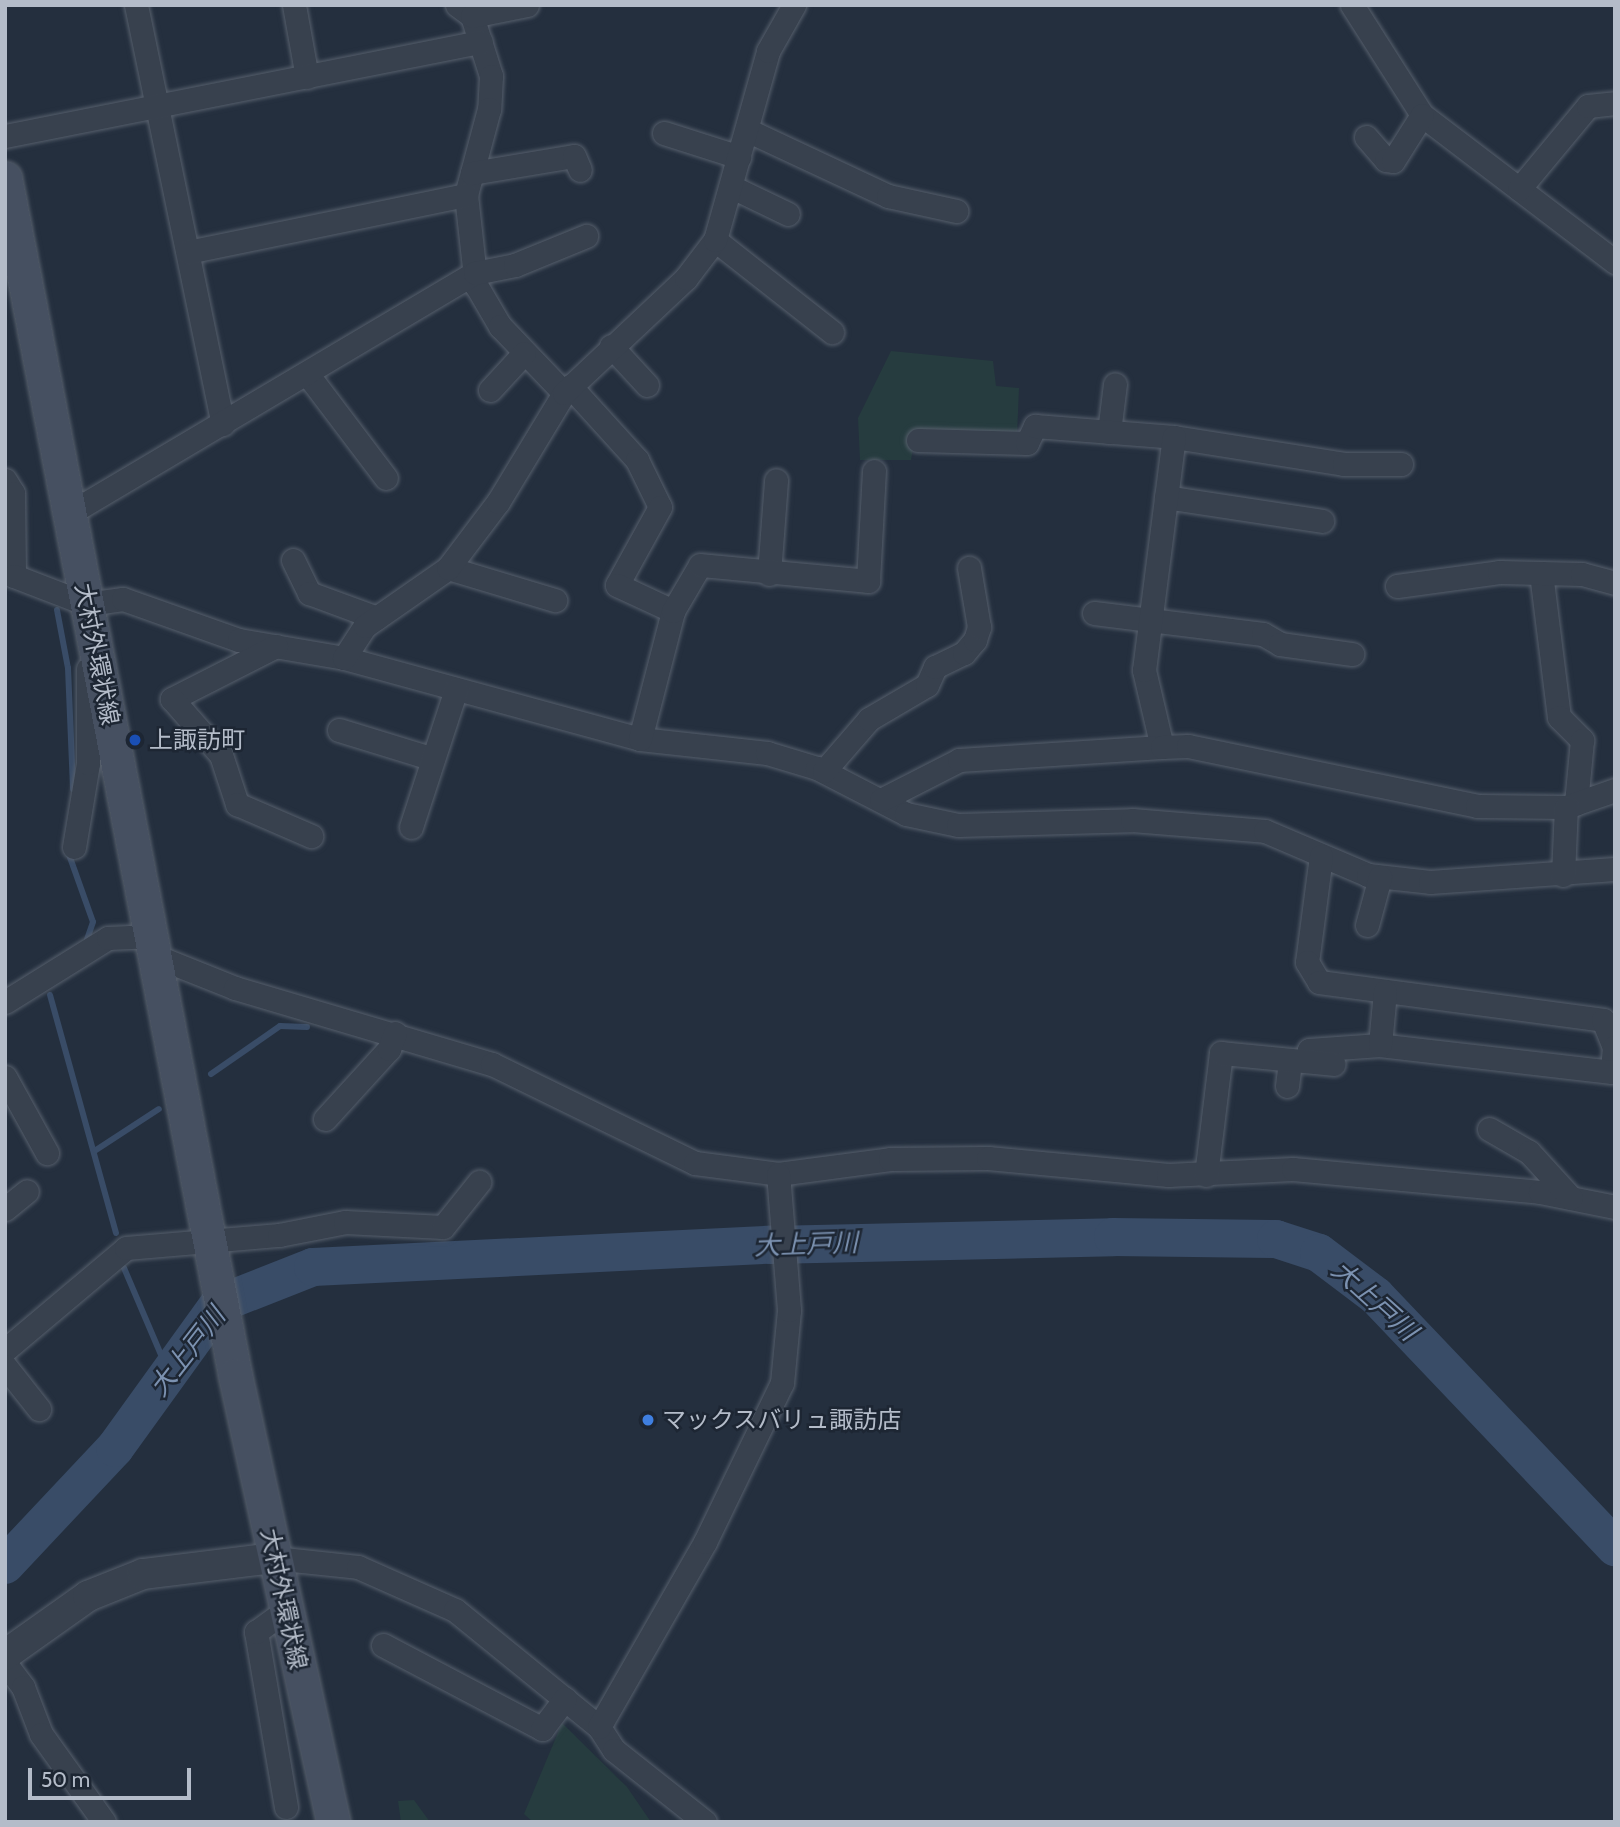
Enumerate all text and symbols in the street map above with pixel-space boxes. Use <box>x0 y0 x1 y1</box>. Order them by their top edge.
street label: 大村外環状線 <box>69 581 125 727</box>
place label: 上諏訪町 <box>149 726 245 754</box>
marker: 上諏訪町 <box>127 732 143 748</box>
water label: 大上戸川 <box>753 1228 859 1262</box>
water label: 大上戸川 <box>1325 1255 1423 1347</box>
water label: 大上戸川 <box>144 1301 232 1403</box>
place label: マックスバリュ諏訪店 <box>662 1406 902 1434</box>
marker: マックスバリュ諏訪店 <box>640 1412 656 1428</box>
street label: 大村外環状線 <box>255 1526 313 1672</box>
scale bar <box>32 1754 194 1798</box>
text: 50 m <box>41 1767 90 1792</box>

